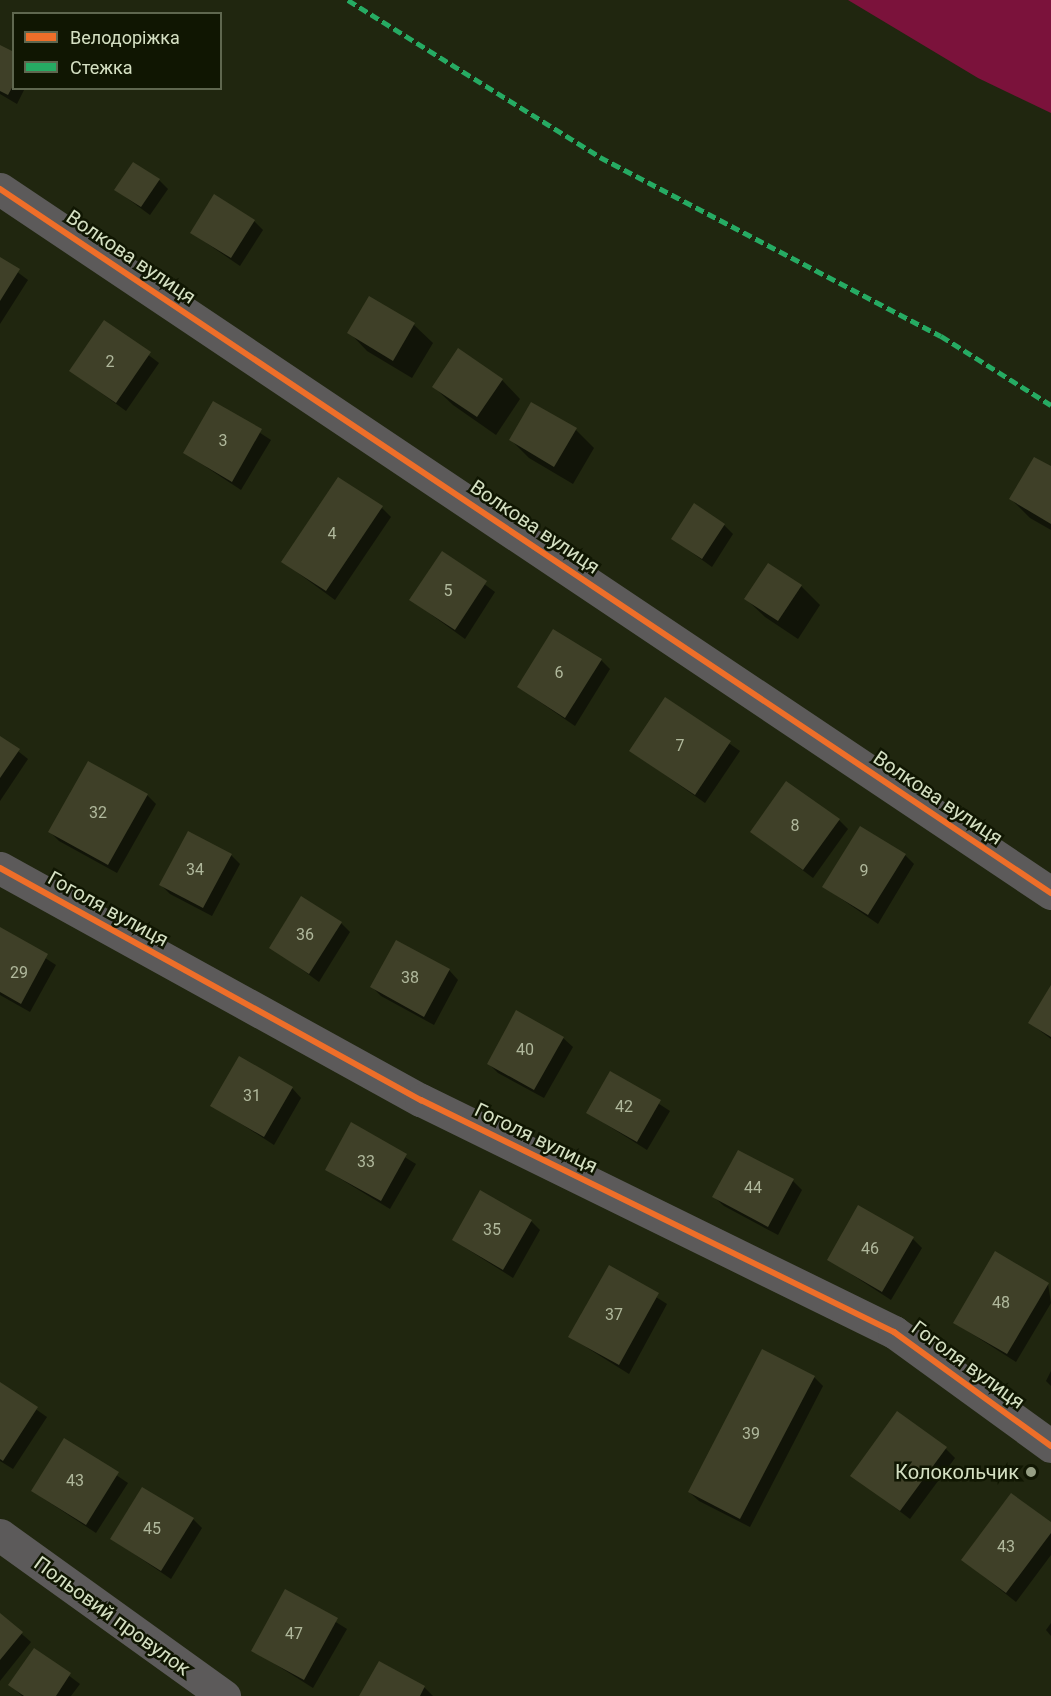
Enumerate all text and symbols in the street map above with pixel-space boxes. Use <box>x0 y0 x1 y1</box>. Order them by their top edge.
legend <box>12 12 222 90</box>
text: Велодоріжка <box>70 27 180 48</box>
text: Стежка <box>70 57 133 78</box>
street label: Волкова вулиця <box>62 205 200 309</box>
house number: 2 <box>106 352 114 372</box>
house number: 3 <box>219 431 227 451</box>
street label: Волкова вулиця <box>466 475 604 579</box>
house number: 4 <box>328 524 336 544</box>
house number: 5 <box>444 581 452 601</box>
house number: 6 <box>555 663 563 683</box>
house number: 7 <box>676 736 684 756</box>
street label: Волкова вулиця <box>869 746 1007 850</box>
house number: 32 <box>89 803 107 823</box>
house number: 8 <box>791 816 799 836</box>
house number: 34 <box>186 860 204 880</box>
house number: 9 <box>860 861 868 881</box>
street label: Гоголя вулиця <box>44 866 172 952</box>
house number: 36 <box>296 925 314 945</box>
house number: 29 <box>10 963 28 983</box>
house number: 38 <box>401 968 419 988</box>
house number: 40 <box>516 1040 534 1060</box>
house number: 31 <box>243 1086 261 1106</box>
house number: 42 <box>615 1097 633 1117</box>
street label: Гоголя вулиця <box>470 1098 602 1178</box>
house number: 33 <box>357 1152 375 1172</box>
house number: 44 <box>744 1178 762 1198</box>
house number: 35 <box>483 1220 501 1240</box>
house number: 46 <box>861 1239 879 1259</box>
house number: 48 <box>992 1293 1010 1313</box>
house number: 37 <box>605 1305 623 1325</box>
street label: Гоголя вулиця <box>907 1316 1029 1414</box>
house number: 39 <box>742 1424 760 1444</box>
place label: Колокольчик <box>895 1460 1019 1484</box>
marker: Колокольчик <box>1024 1465 1038 1479</box>
house number: 43 <box>66 1471 84 1491</box>
house number: 45 <box>143 1519 161 1539</box>
house number: 43 <box>997 1537 1015 1557</box>
street label: Польовий провулок <box>29 1551 195 1681</box>
house number: 47 <box>285 1624 303 1644</box>

